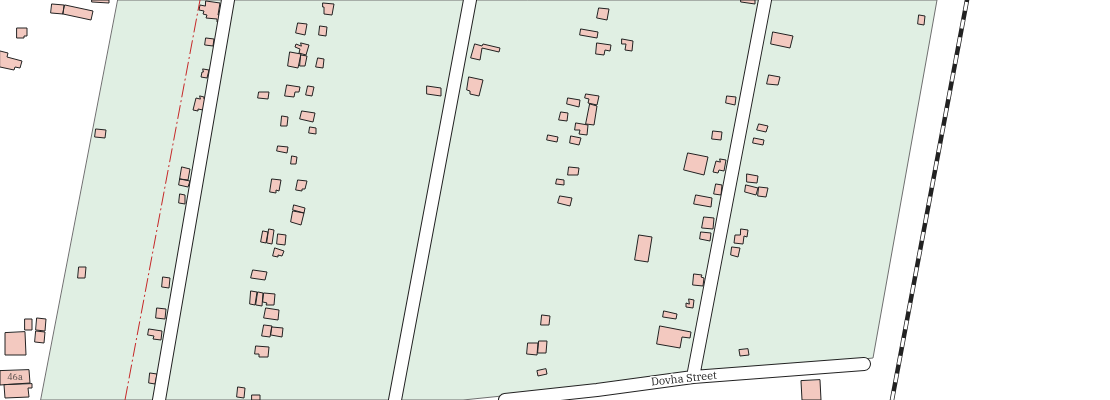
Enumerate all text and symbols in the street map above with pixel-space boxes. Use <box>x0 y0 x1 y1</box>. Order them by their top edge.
street label: Dovha Street <box>650 369 718 389</box>
house number: 46а <box>7 372 23 382</box>

